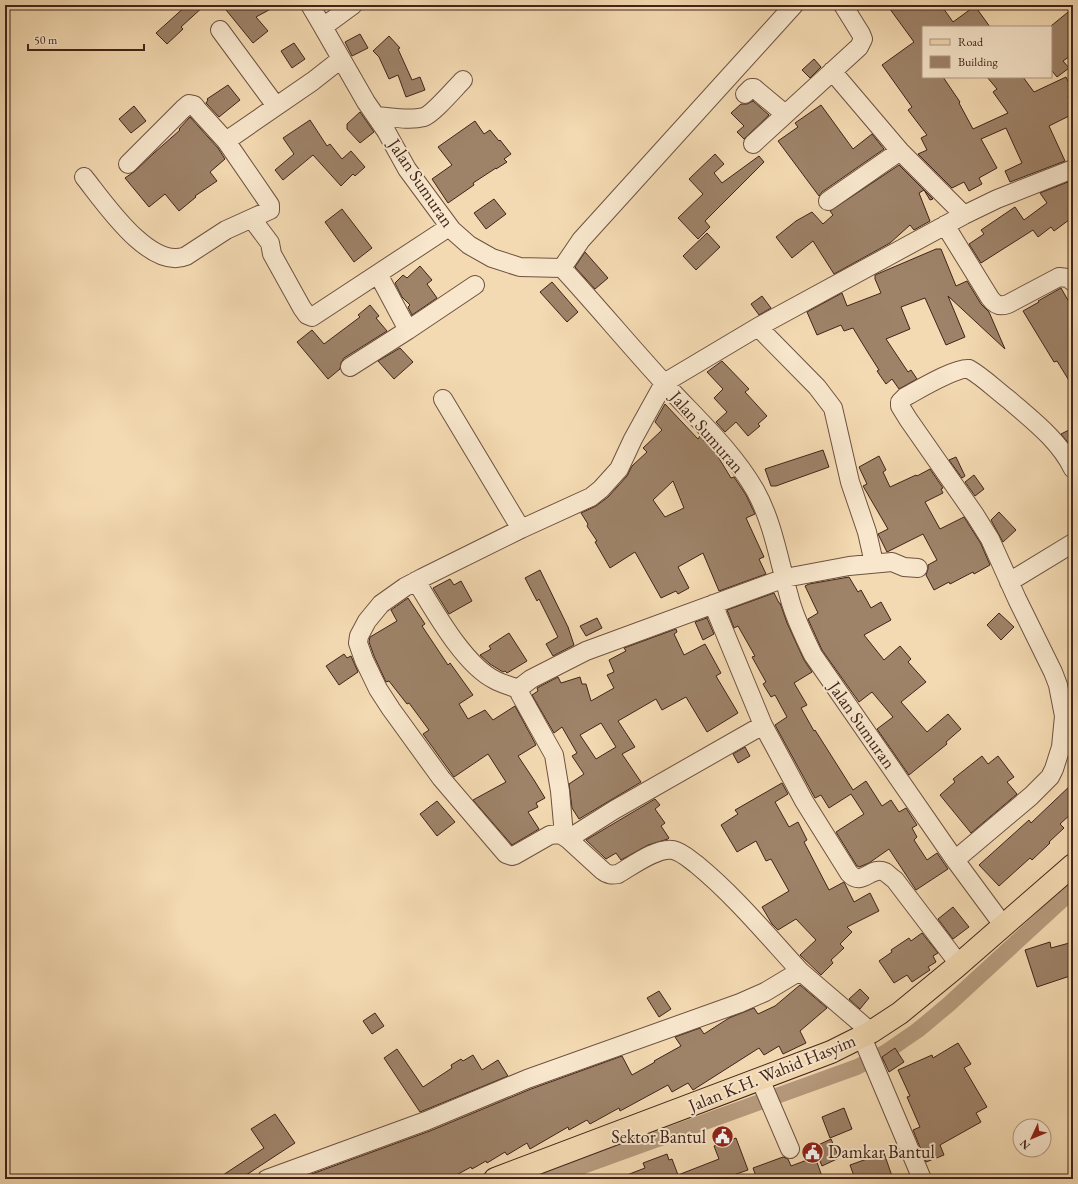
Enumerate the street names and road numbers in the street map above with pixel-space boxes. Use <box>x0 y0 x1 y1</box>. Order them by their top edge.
street label: Jalan Sumuran <box>382 132 460 232</box>
street label: Jalan Sumuran <box>664 384 750 478</box>
street label: Jalan Sumuran <box>823 675 901 773</box>
street label: Jalan K.H. Wahid Hasyim <box>683 1028 859 1117</box>

